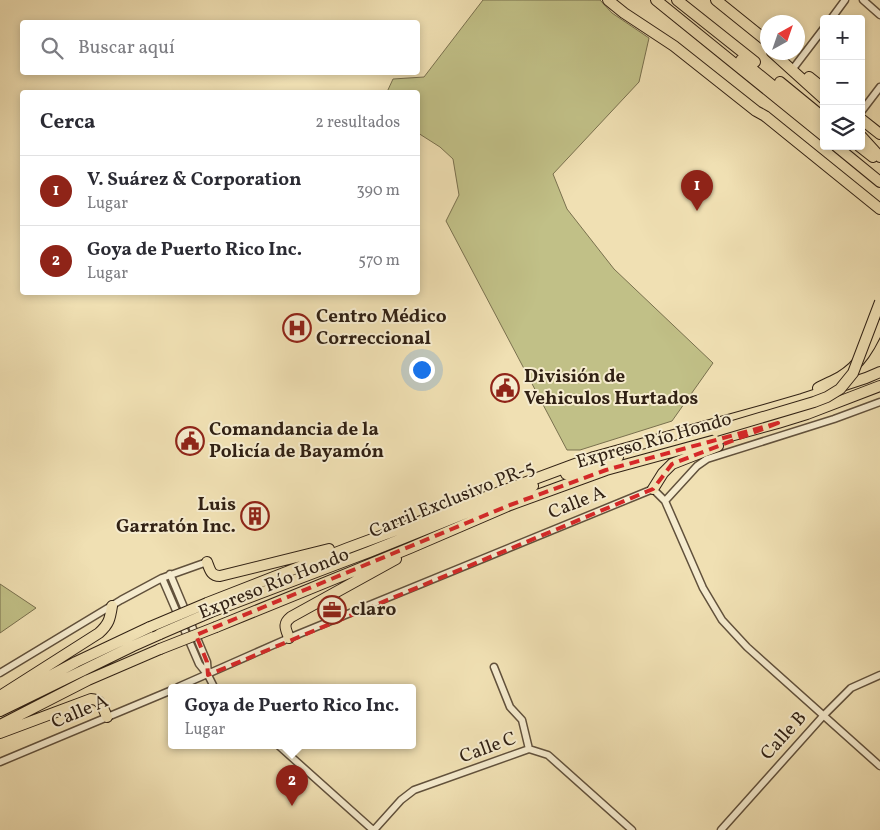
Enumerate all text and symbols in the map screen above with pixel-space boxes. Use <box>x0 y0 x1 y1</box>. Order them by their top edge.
north arrow <box>760 15 805 60</box>
map controls <box>820 15 865 150</box>
button: + <box>820 15 865 60</box>
search box <box>20 20 420 75</box>
icon: search <box>38 34 66 62</box>
text: Buscar aquí <box>78 35 175 61</box>
button: − <box>820 60 865 105</box>
button: layers <box>820 105 865 150</box>
text: Cerca <box>40 108 95 137</box>
text: 2 resultados <box>315 112 400 134</box>
text: V. Suárez & Corporation <box>87 167 301 193</box>
pin: 1 <box>681 170 713 211</box>
text: 1 <box>53 180 59 202</box>
text: 390 m <box>357 180 400 202</box>
text: Lugar <box>87 193 128 215</box>
text: Goya de Puerto Rico Inc. <box>87 237 302 263</box>
text: 2 <box>52 250 60 272</box>
text: 570 m <box>358 250 400 272</box>
text: Lugar <box>87 263 128 285</box>
place label: Centro Médico Correccional <box>316 304 447 352</box>
hospital icon: Centro Médico Correccional <box>282 313 312 343</box>
your location <box>409 357 435 383</box>
place label: División de Vehiculos Hurtados <box>524 364 699 412</box>
public building icon: División de Vehiculos Hurtados <box>490 373 520 403</box>
street label: Expreso Río Hondo <box>573 406 735 476</box>
place label: Comandancia de la Policía de Bayamón <box>209 417 384 465</box>
public building icon: Comandancia de la Policía de Bayamón <box>175 426 205 456</box>
street label: Carril Exclusivo PR-5 <box>365 455 539 545</box>
street label: Calle A <box>545 480 609 526</box>
place label: Luis Garratón Inc. <box>116 492 236 540</box>
building icon: Luis Garratón Inc. <box>240 501 270 531</box>
street label: Expreso Río Hondo <box>195 542 353 626</box>
office icon: claro <box>317 595 347 625</box>
place label: claro <box>351 597 396 623</box>
popup <box>168 684 416 749</box>
street label: Calle A <box>48 688 112 736</box>
text: Goya de Puerto Rico Inc. <box>184 693 400 719</box>
street label: Calle B <box>755 706 813 766</box>
text: Lugar <box>184 719 225 741</box>
street label: Calle C <box>456 726 520 770</box>
pin: 2 <box>276 765 308 806</box>

